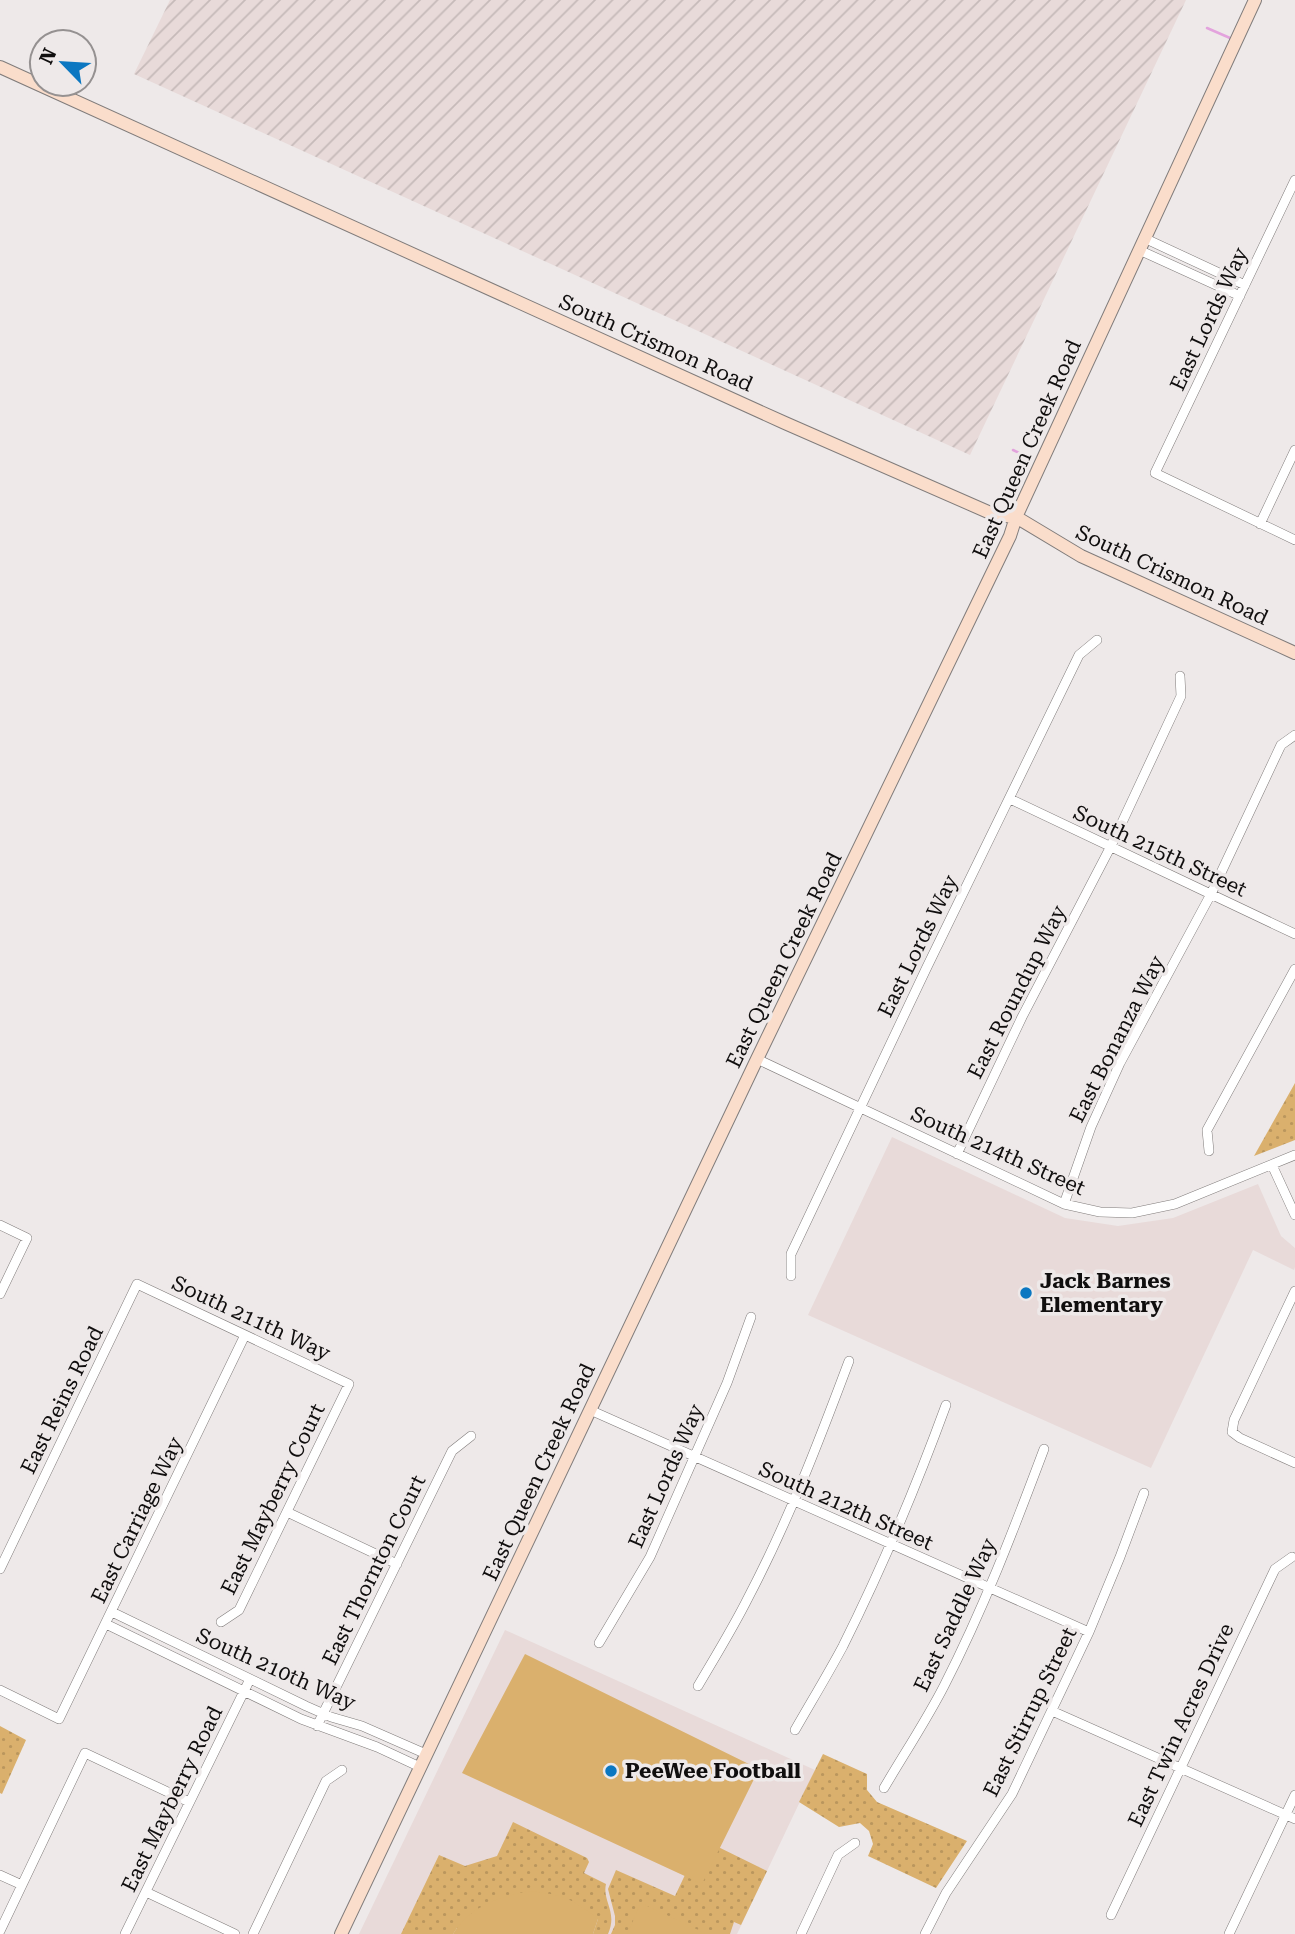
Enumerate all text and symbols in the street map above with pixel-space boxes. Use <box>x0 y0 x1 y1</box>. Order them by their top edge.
north arrow <box>28 28 98 98</box>
text: N <box>35 44 62 68</box>
street label: East Lords Way <box>1165 243 1253 394</box>
street label: South Crismon Road <box>556 289 757 397</box>
street label: East Queen Creek Road <box>968 336 1086 562</box>
street label: South Crismon Road <box>1072 520 1272 630</box>
street label: South 215th Street <box>1070 800 1251 902</box>
street label: East Queen Creek Road <box>721 848 847 1072</box>
street label: East Lords Way <box>873 871 963 1021</box>
street label: East Roundup Way <box>963 901 1071 1083</box>
street label: East Bonanza Way <box>1065 951 1170 1126</box>
street label: South 214th Street <box>907 1102 1089 1200</box>
place label: Jack Barnes Elementary <box>1040 1269 1171 1317</box>
street label: South 211th Way <box>168 1271 334 1365</box>
marker: Jack Barnes Elementary <box>1018 1285 1034 1301</box>
street label: East Reins Road <box>16 1322 108 1478</box>
street label: East Queen Creek Road <box>478 1359 600 1584</box>
street label: East Mayberry Court <box>216 1399 330 1598</box>
street label: East Lords Way <box>624 1400 709 1552</box>
street label: East Carriage Way <box>86 1433 188 1607</box>
street label: South 212th Street <box>755 1457 937 1555</box>
street label: East Thornton Court <box>318 1471 430 1669</box>
street label: East Saddle Way <box>909 1534 1001 1695</box>
street label: East Twin Acres Drive <box>1123 1620 1239 1830</box>
street label: South 210th Way <box>193 1623 360 1715</box>
street label: East Stirrup Street <box>979 1623 1081 1801</box>
street label: East Mayberry Road <box>117 1702 228 1896</box>
place label: PeeWee Football <box>625 1759 801 1783</box>
marker: PeeWee Football <box>603 1763 619 1779</box>

